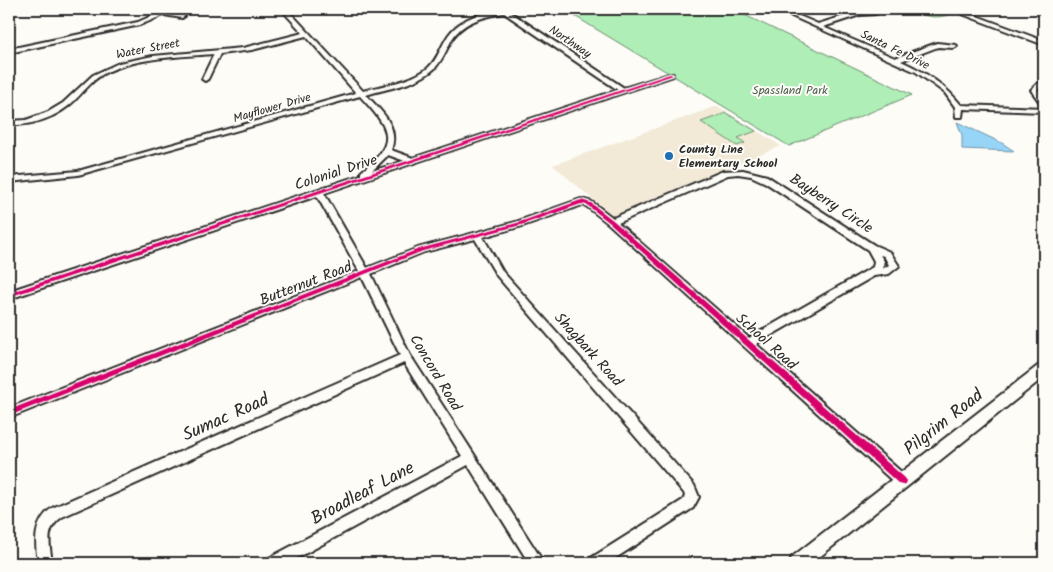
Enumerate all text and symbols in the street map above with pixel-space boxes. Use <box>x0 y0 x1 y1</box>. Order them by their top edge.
street label: Northway <box>545 21 595 63</box>
street label: Santa Fe Drive <box>857 25 933 75</box>
street label: Water Street <box>115 33 182 64</box>
park label: Spassland Park <box>752 81 828 100</box>
street label: Mayflower Drive <box>231 88 314 128</box>
place label: County Line Elementary School <box>679 140 778 173</box>
street label: Colonial Drive <box>291 148 381 198</box>
marker: County Line Elementary School <box>663 150 675 162</box>
street label: Bayberry Circle <box>784 168 878 240</box>
street label: Butternut Road <box>256 255 356 313</box>
street label: Shagbark Road <box>548 307 628 393</box>
street label: School Road <box>730 308 803 377</box>
street label: Concord Road <box>403 330 468 416</box>
street label: Pilgrim Road <box>898 382 991 464</box>
street label: Sumac Road <box>178 386 275 450</box>
street label: Broadleaf Lane <box>306 454 420 534</box>

